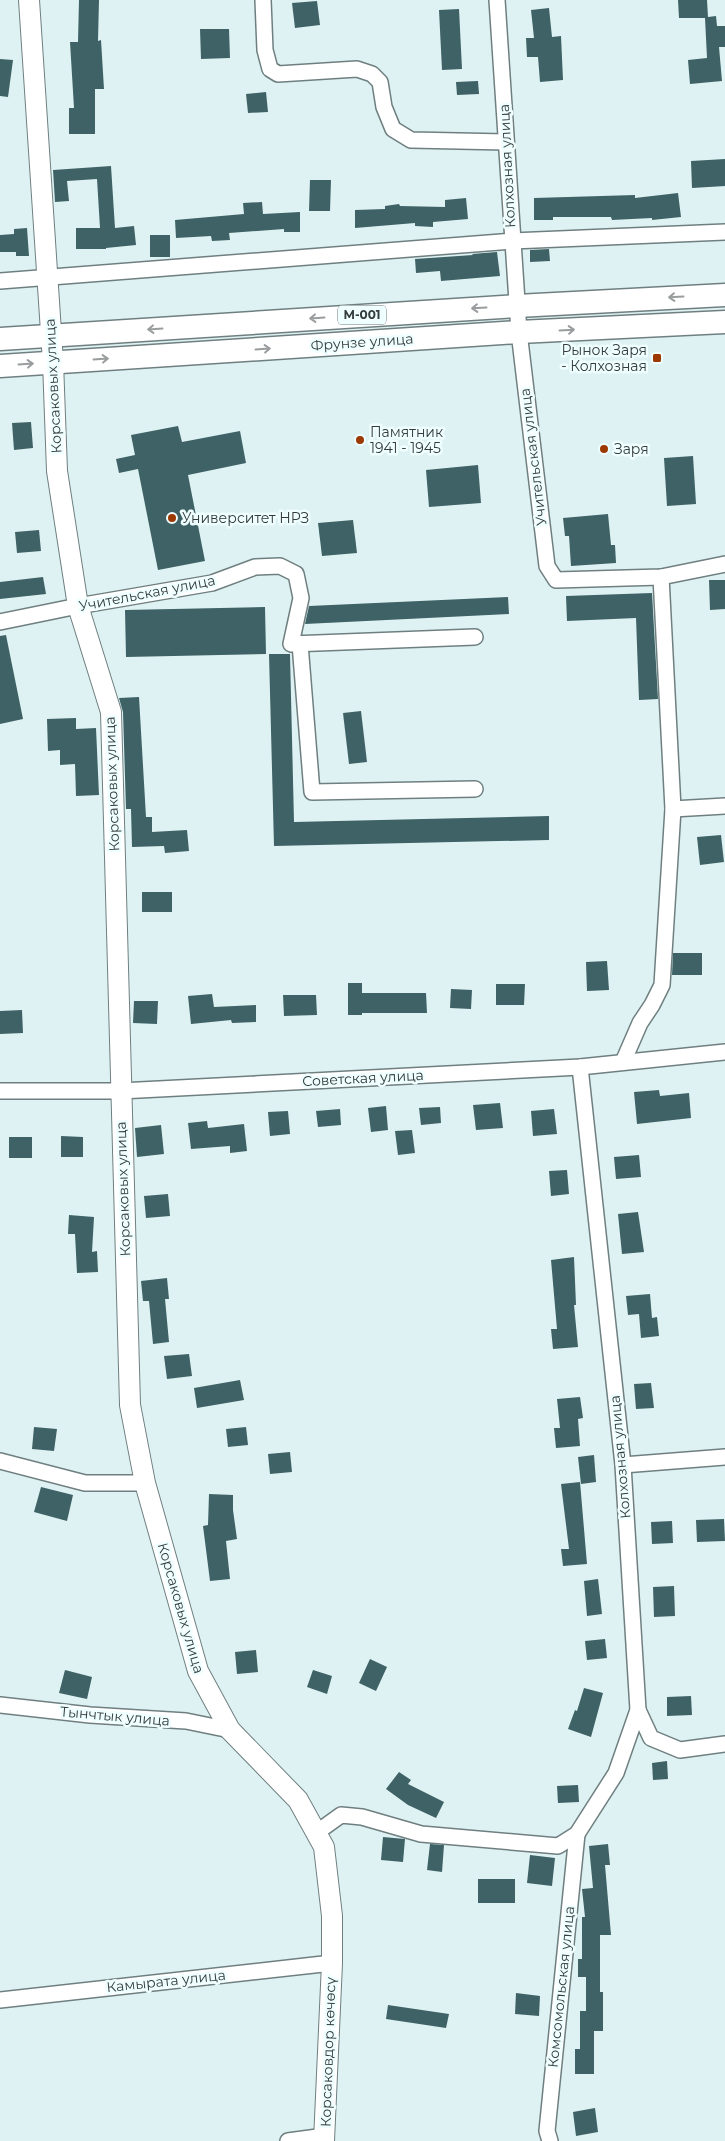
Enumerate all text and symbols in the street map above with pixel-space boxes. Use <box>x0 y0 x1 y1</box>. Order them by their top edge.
street label: Колхозная улица <box>495 104 519 228</box>
one-way arrow <box>669 293 685 302</box>
one-way arrow <box>471 303 487 313</box>
road number: M-001 <box>338 306 386 324</box>
one-way arrow <box>309 314 325 323</box>
street label: Корсаковых улица <box>40 318 66 454</box>
one-way arrow <box>147 324 163 333</box>
one-way arrow <box>559 325 575 334</box>
street label: Фрунзе улица <box>310 329 414 355</box>
place label: Рынок Заря - Колхозная <box>561 341 647 375</box>
one-way arrow <box>255 344 271 353</box>
marker: Рынок Заря - Колхозная <box>651 352 663 364</box>
one-way arrow <box>93 355 109 364</box>
one-way arrow <box>18 360 34 369</box>
street label: Учительская улица <box>516 387 550 527</box>
place label: Памятник 1941 - 1945 <box>370 423 443 457</box>
marker: Памятник 1941 - 1945 <box>354 434 366 446</box>
place label: Заря <box>614 440 649 458</box>
marker: Заря <box>598 443 610 455</box>
place label: Университет НРЗ <box>182 509 309 527</box>
marker: Университет НРЗ <box>166 512 178 524</box>
street label: Учительская улица <box>77 571 217 615</box>
street label: Корсаковых улица <box>101 716 123 852</box>
street label: Советская улица <box>302 1066 424 1090</box>
street label: Корсаковых улица <box>112 1121 134 1257</box>
street label: Колхозная улица <box>606 1394 634 1520</box>
street label: Корсаковых улица <box>154 1541 208 1675</box>
street label: Тынчтык улица <box>59 1702 171 1730</box>
street label: Комсомольская улица <box>544 1905 578 2069</box>
street label: Камырата улица <box>106 1966 226 1996</box>
street label: Корсаковдор көчөсү <box>316 1976 340 2127</box>

